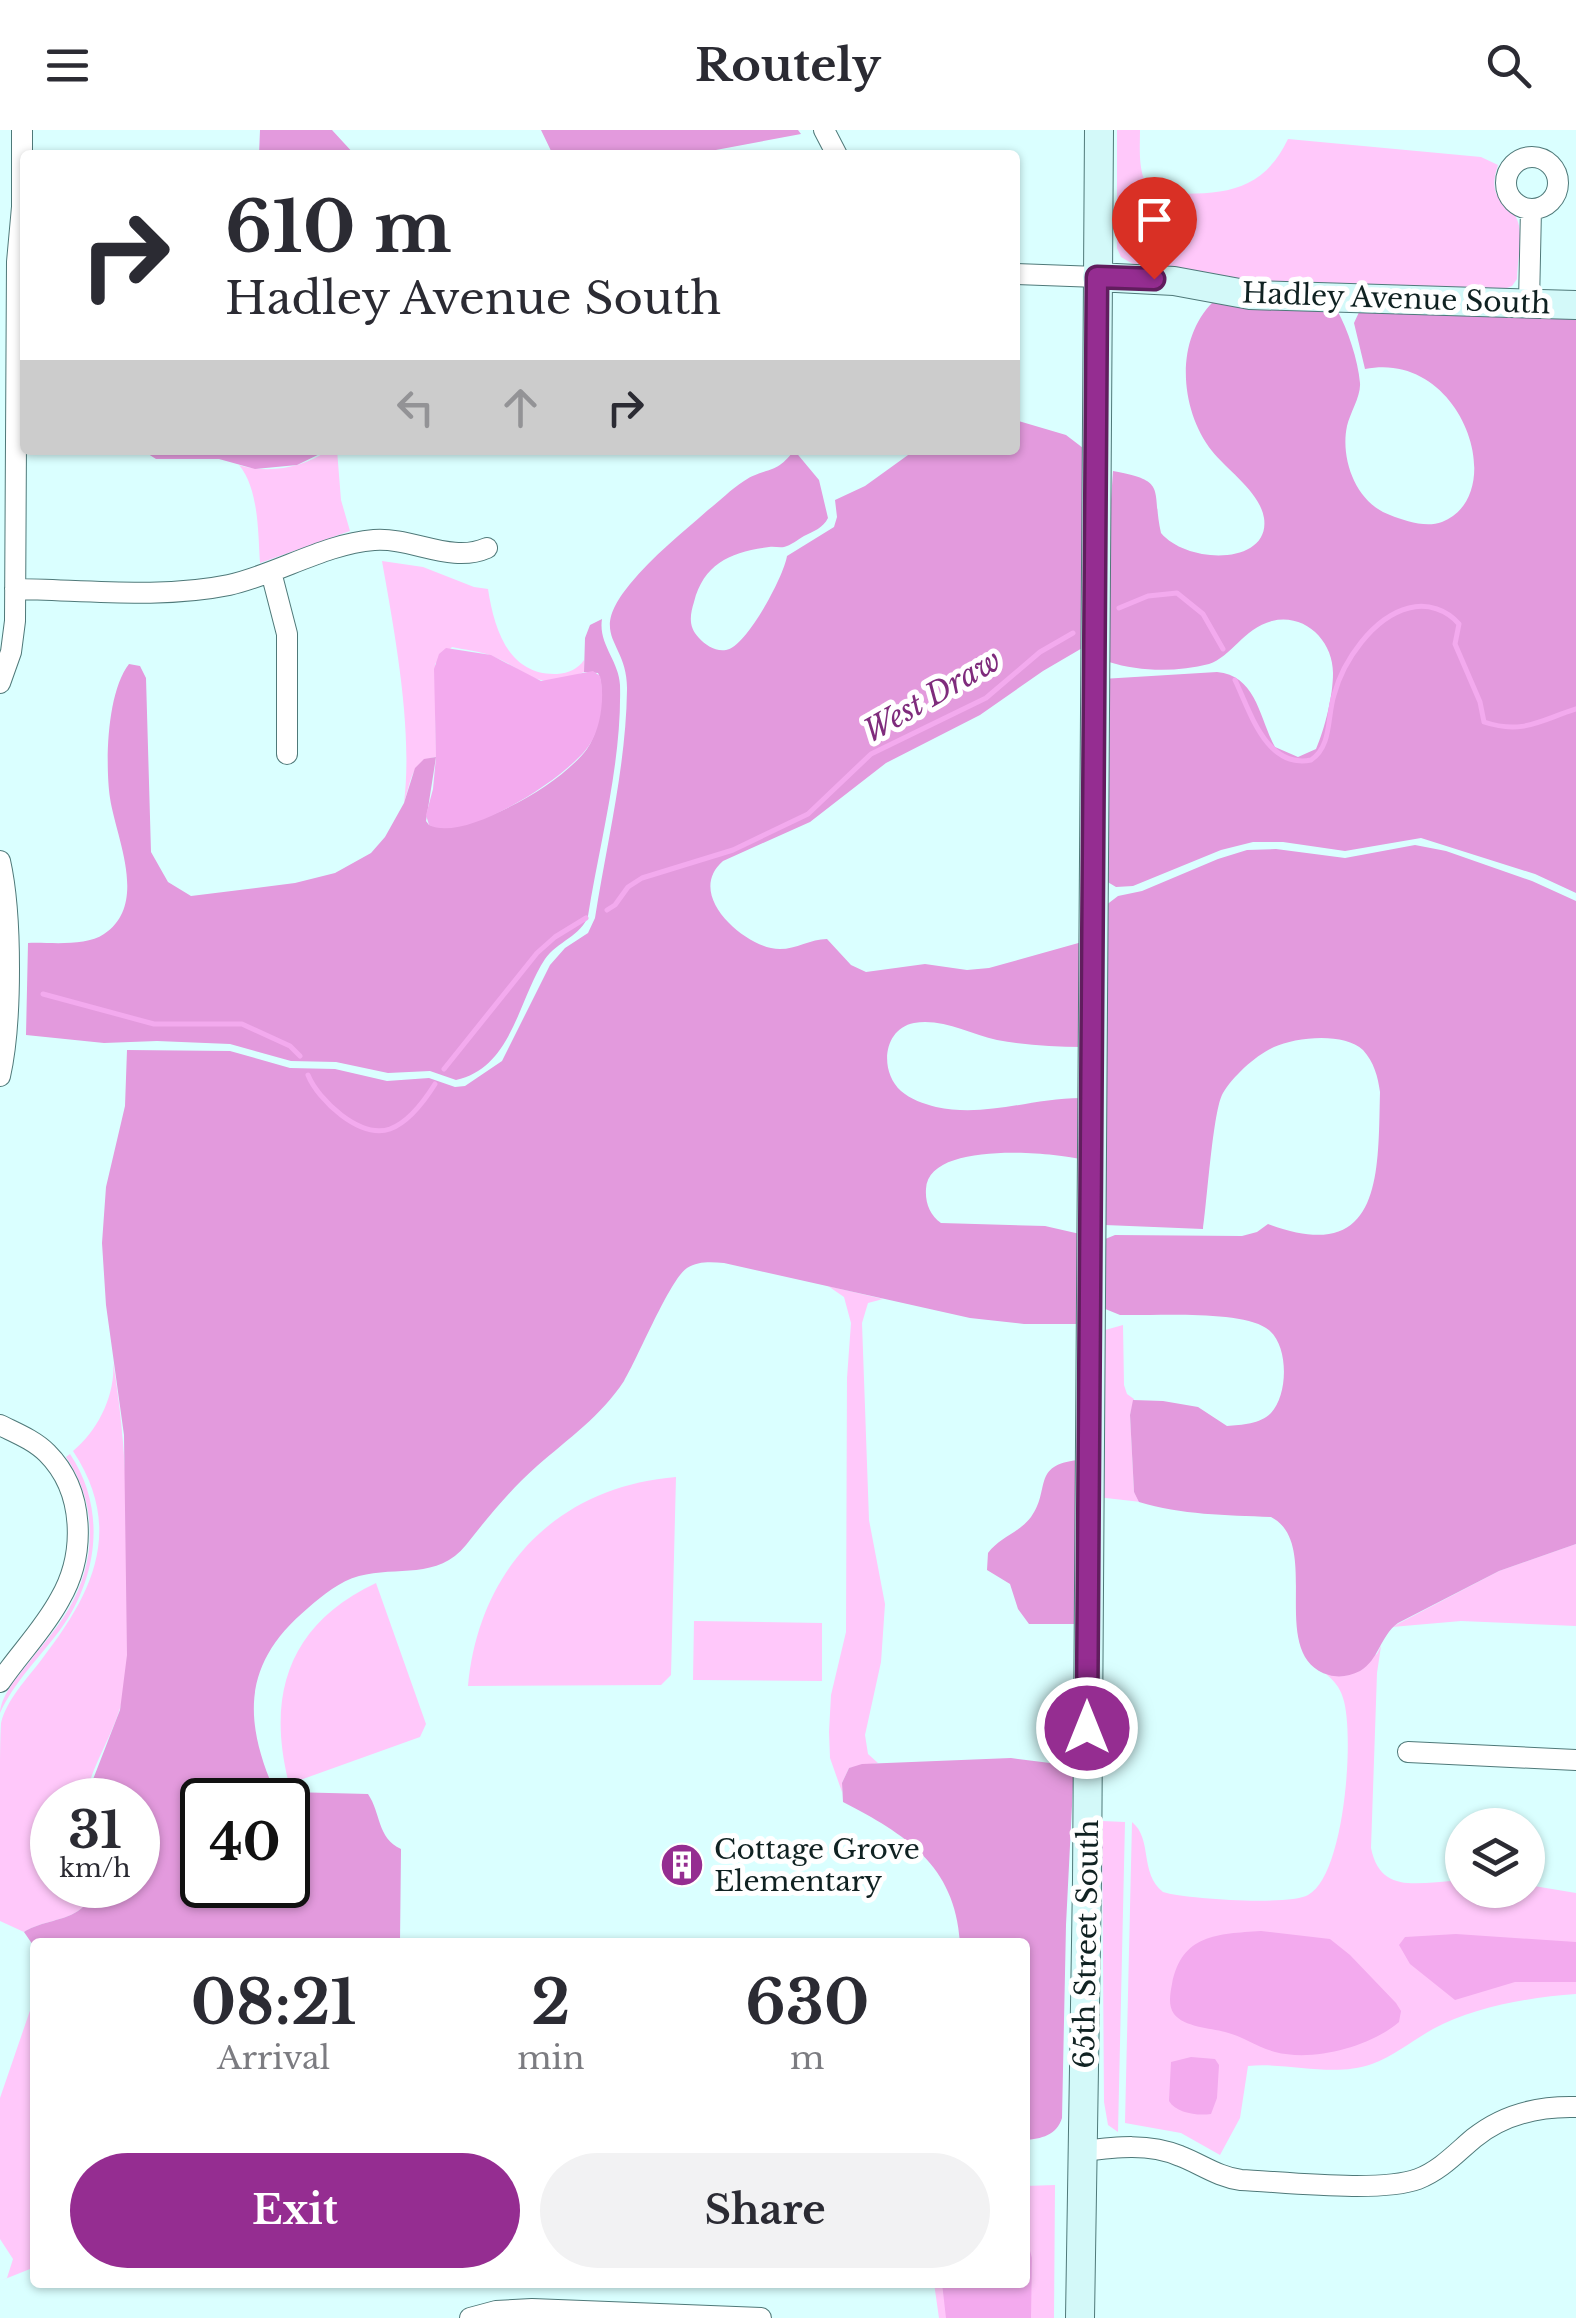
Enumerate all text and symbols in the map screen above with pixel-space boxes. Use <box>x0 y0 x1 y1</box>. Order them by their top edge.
text: Routely <box>695 37 881 93</box>
icon: menu <box>40 38 95 93</box>
icon: search <box>1481 38 1536 93</box>
pin <box>1112 177 1197 280</box>
text: 610 m <box>225 184 452 271</box>
icon: right <box>60 190 190 320</box>
icon: arrive <box>1127 192 1182 247</box>
text: Hadley Avenue South <box>225 270 721 326</box>
street label: Hadley Avenue South <box>1241 276 1551 321</box>
icon: left <box>388 380 443 435</box>
icon: ahead <box>493 380 548 435</box>
icon: right <box>598 380 653 435</box>
water label: West Draw <box>856 641 1007 750</box>
position arrow <box>1035 1676 1139 1780</box>
speed limit sign: 40 <box>180 1778 310 1908</box>
text: 31 <box>68 1799 122 1862</box>
map controls <box>1445 1808 1545 1908</box>
button: layers <box>1445 1808 1545 1908</box>
street label: 65th Street South <box>1067 1819 1106 2069</box>
place label: Cottage Grove Elementary <box>714 1832 920 1899</box>
building icon: Cottage Grove Elementary <box>659 1842 705 1888</box>
text: km/h <box>60 1853 130 1884</box>
text: 08:21 <box>191 1966 356 2040</box>
text: 2 <box>531 1966 570 2040</box>
text: 630 <box>745 1966 869 2040</box>
text: Arrival <box>217 2038 330 2078</box>
text: min <box>517 2038 585 2078</box>
text: m <box>790 2038 824 2078</box>
button: Exit <box>70 2153 520 2268</box>
button: Share <box>540 2153 990 2268</box>

